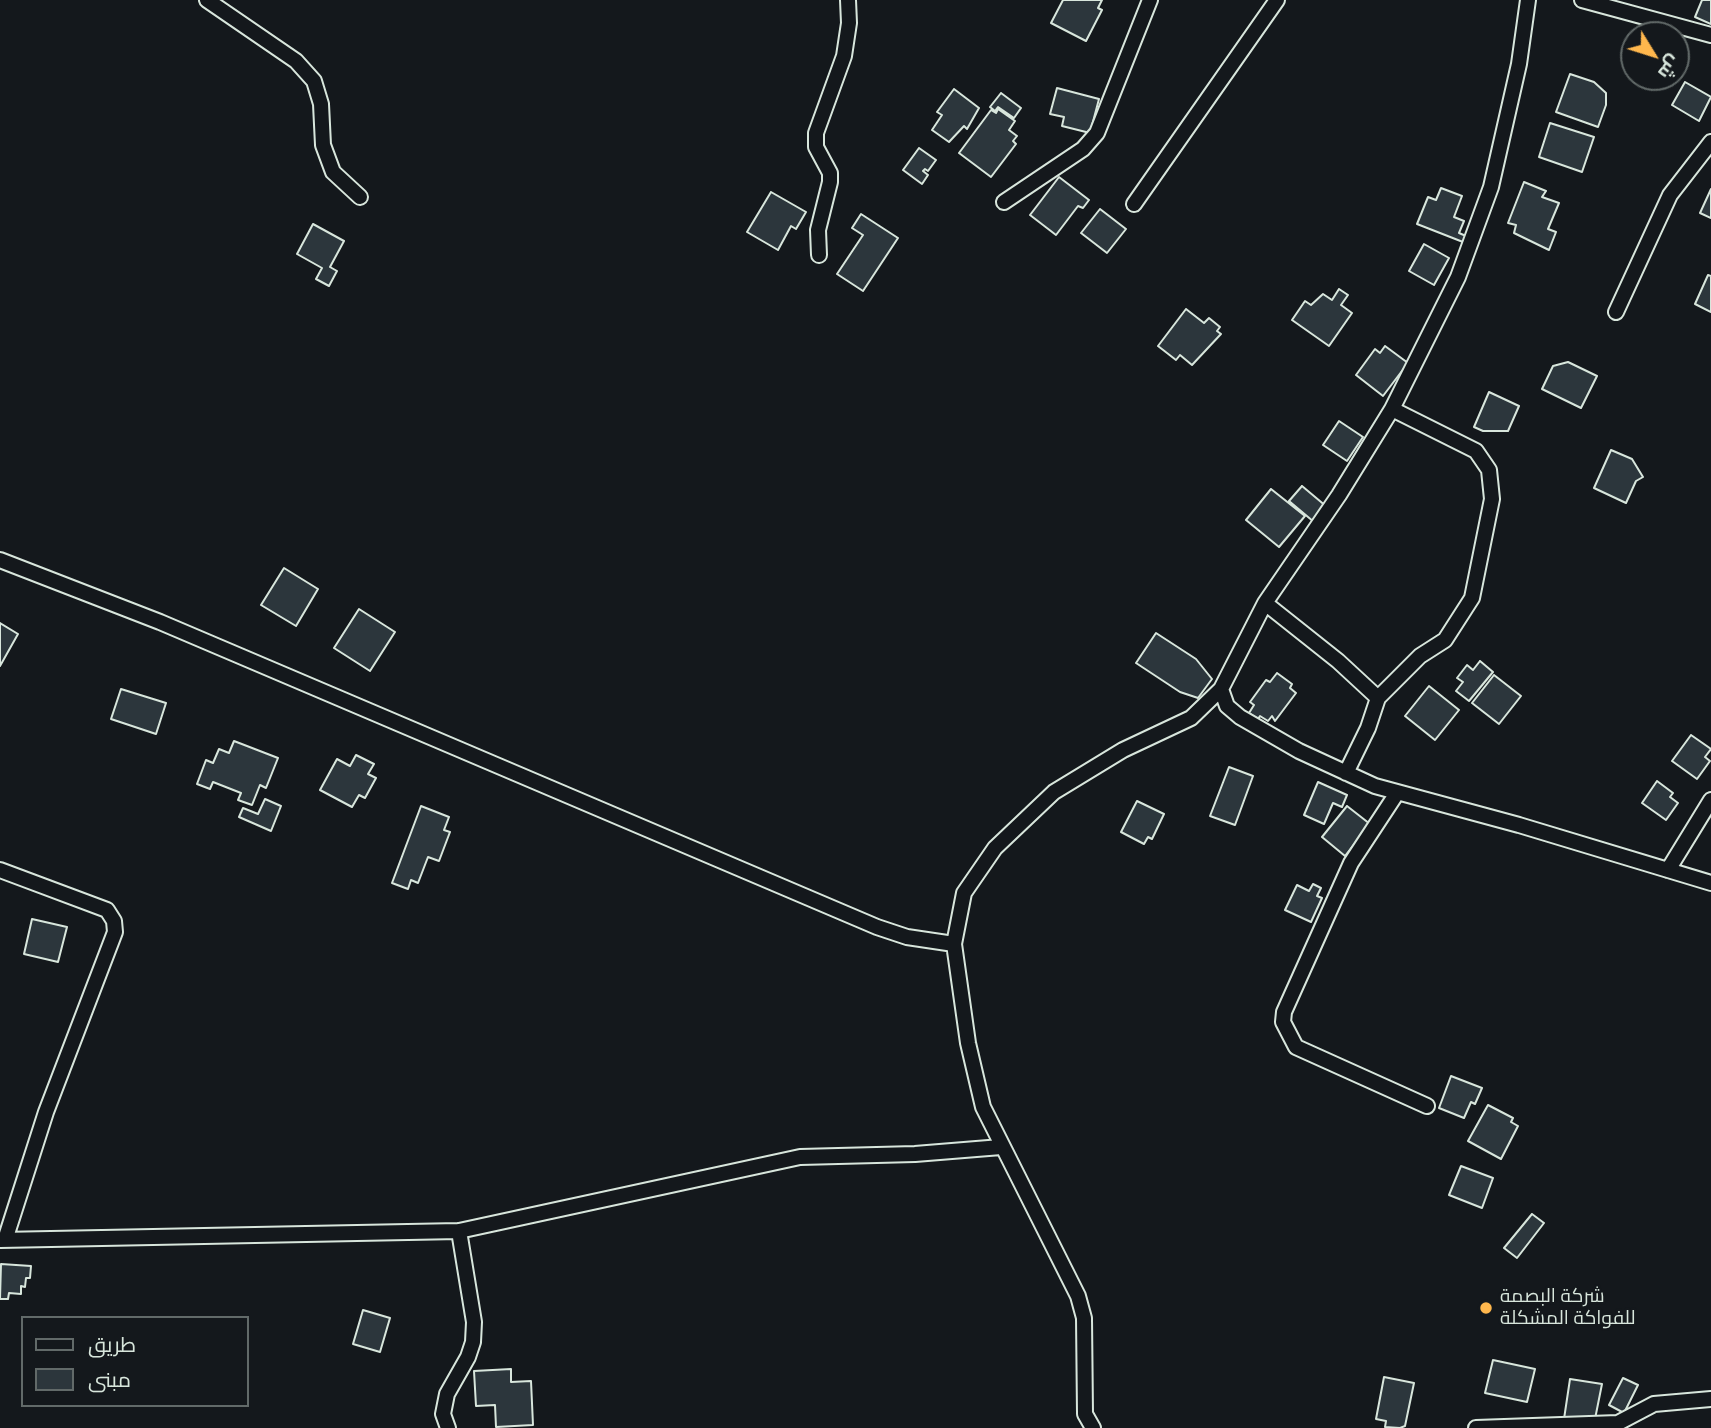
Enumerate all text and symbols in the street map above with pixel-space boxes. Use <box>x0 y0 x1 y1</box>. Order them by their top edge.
north arrow <box>1620 21 1690 91</box>
text: ش <box>1653 51 1688 85</box>
place label: شركة البصمة للفواكة المشكلة <box>1500 1286 1636 1330</box>
marker: شركة البصمة للفواكة المشكلة <box>1478 1300 1494 1316</box>
legend <box>21 1316 248 1407</box>
text: طريق <box>88 1330 136 1358</box>
text: مبنى <box>88 1365 131 1393</box>

